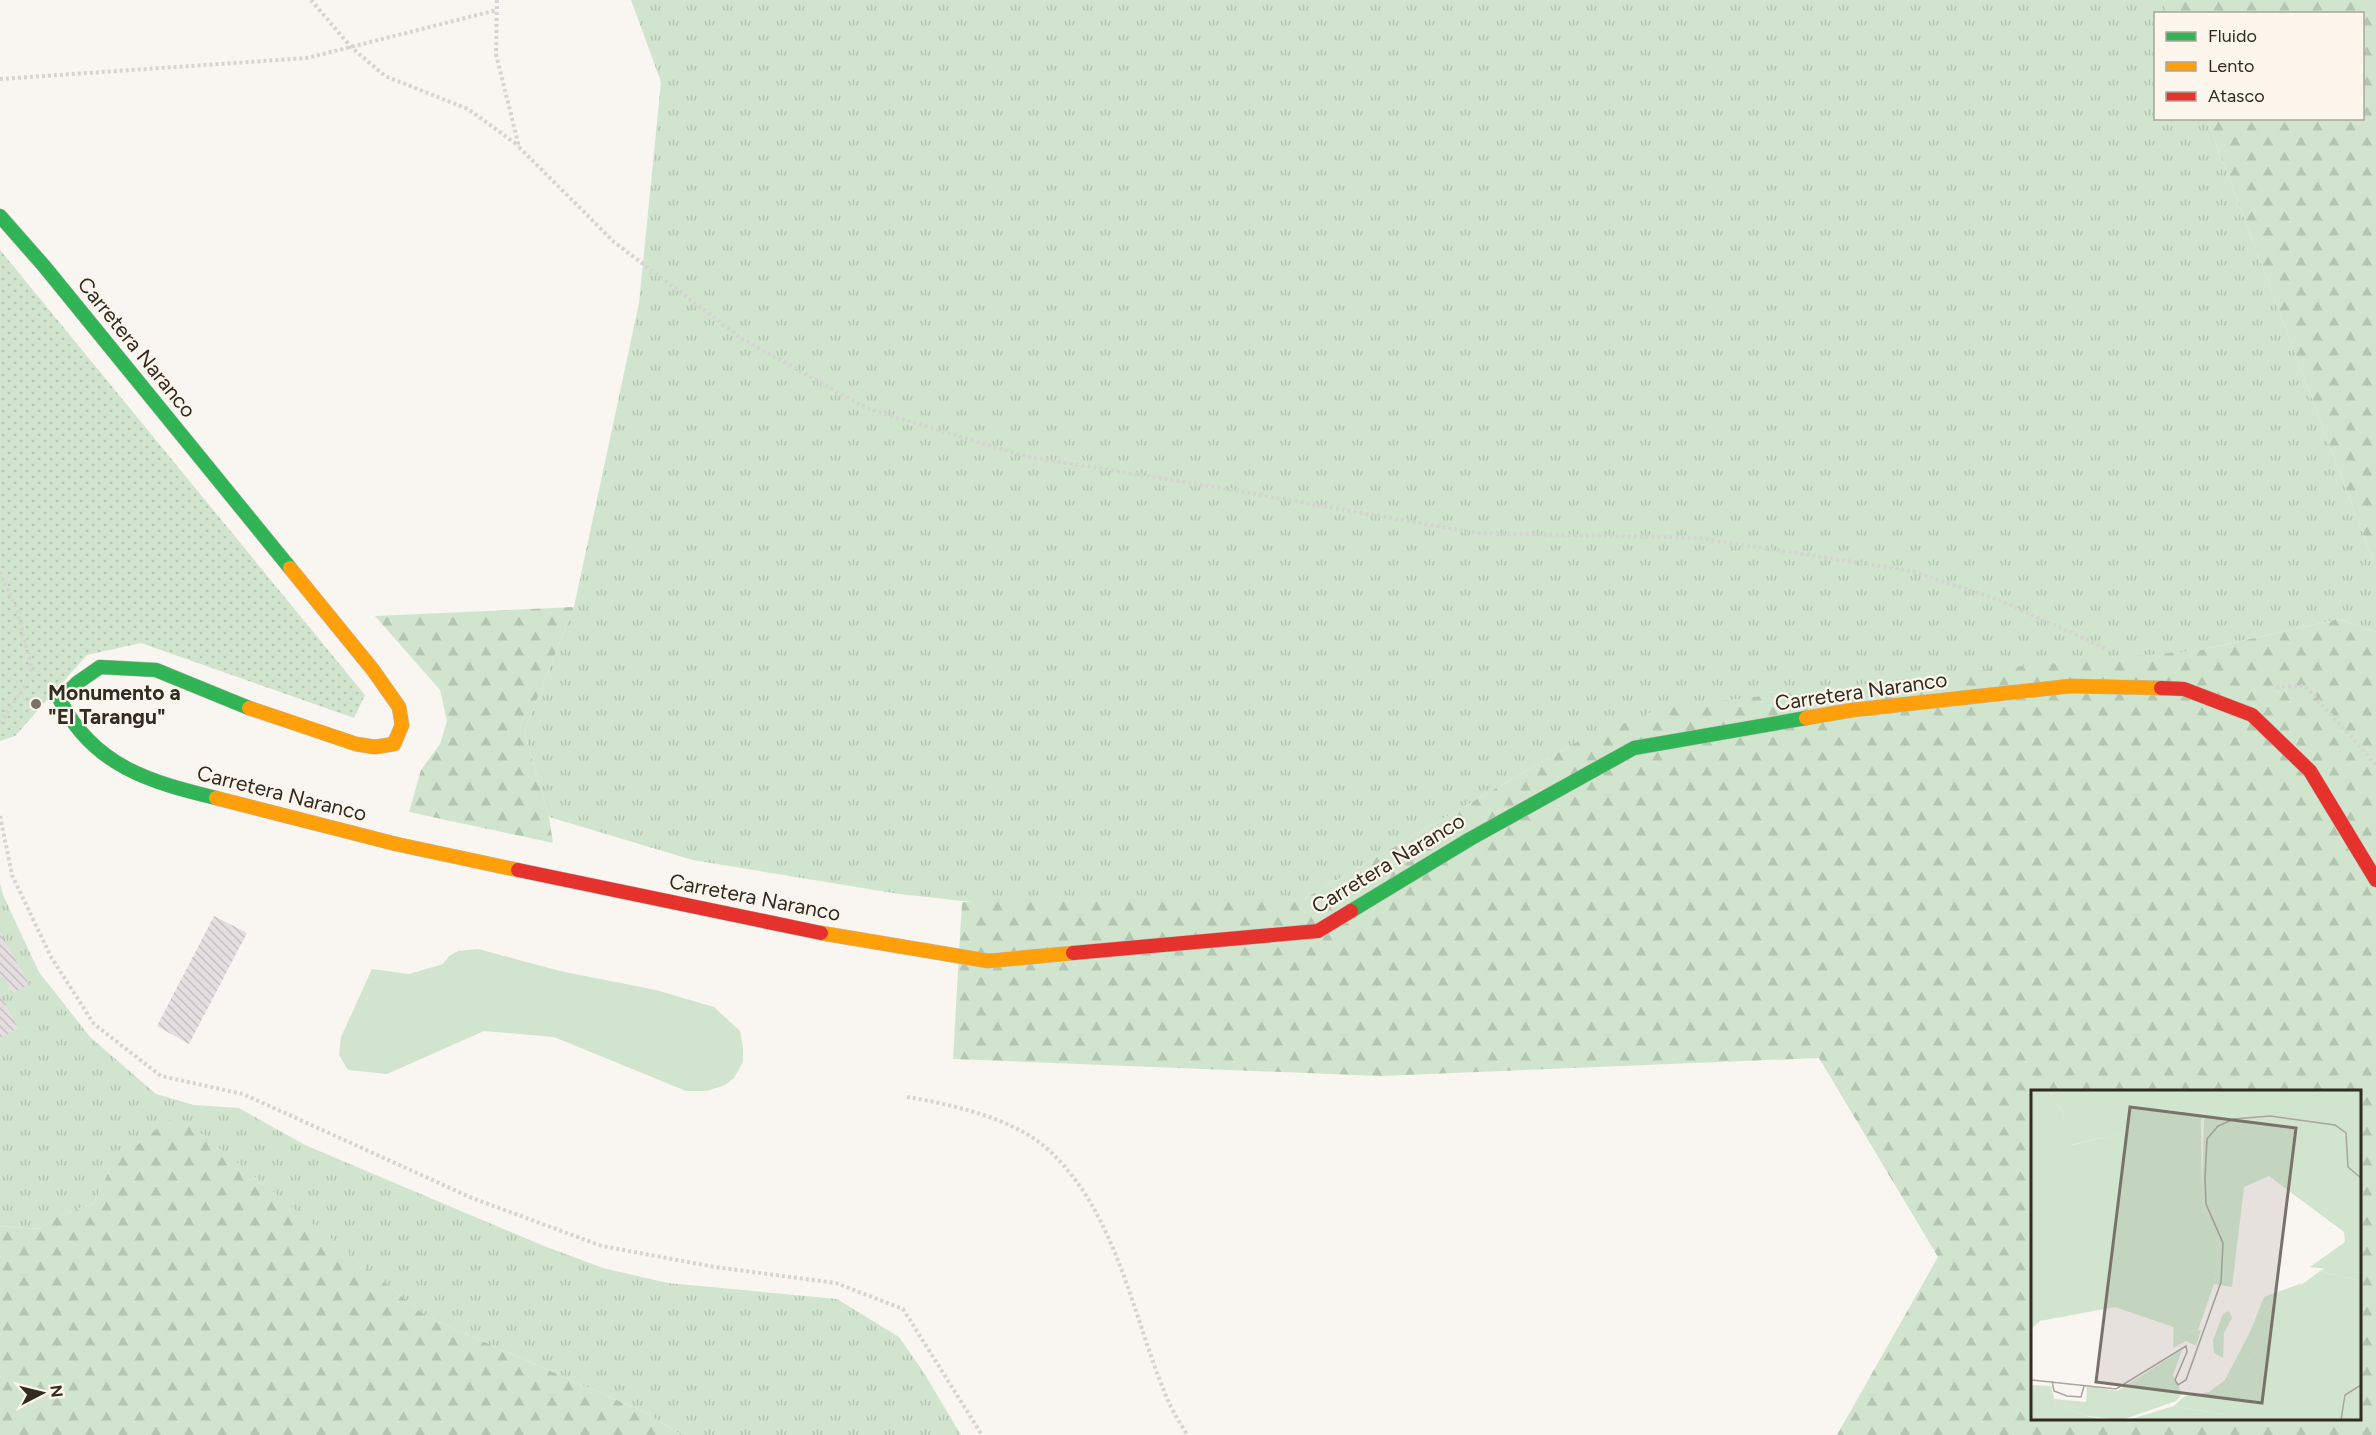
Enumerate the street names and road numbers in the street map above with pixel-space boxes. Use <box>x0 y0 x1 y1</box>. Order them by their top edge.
street label: Carretera Naranco <box>73 272 201 422</box>
street label: Carretera Naranco <box>1773 667 1949 715</box>
street label: Carretera Naranco <box>195 760 369 826</box>
street label: Carretera Naranco <box>1307 808 1469 918</box>
street label: Carretera Naranco <box>667 868 843 926</box>

